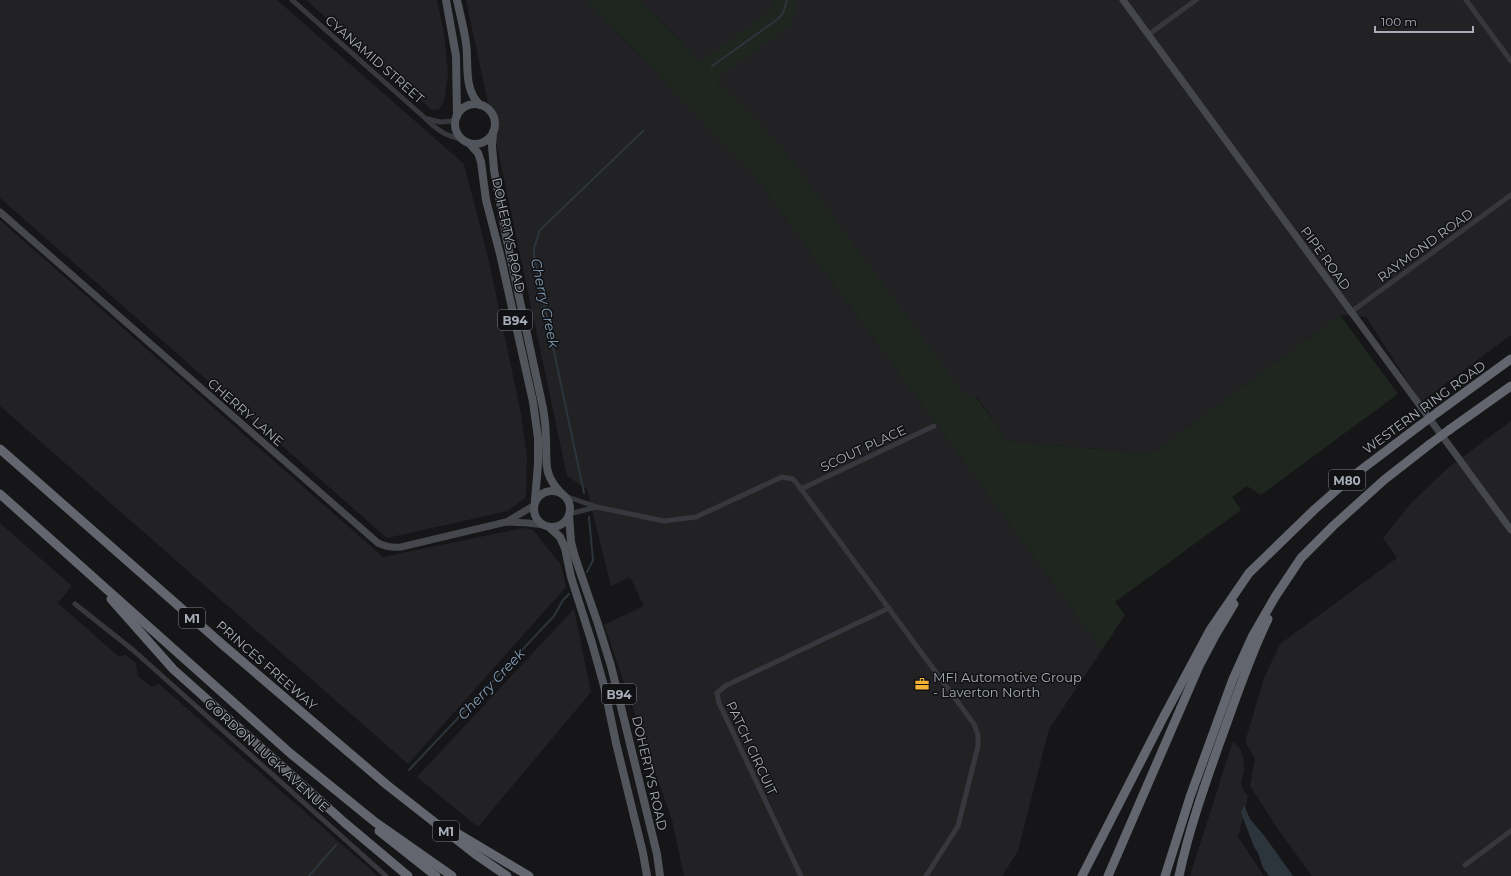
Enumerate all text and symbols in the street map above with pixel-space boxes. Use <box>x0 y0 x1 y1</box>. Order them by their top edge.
scale bar <box>1375 8 1473 34</box>
street label: CYANAMID STREET <box>322 12 428 107</box>
text: 100 m <box>1381 14 1417 29</box>
street label: DOHERTYS ROAD <box>489 176 529 294</box>
street label: RAYMOND ROAD <box>1374 205 1476 285</box>
street label: PIPE ROAD <box>1298 223 1355 293</box>
water label: Cherry Creek <box>527 257 563 350</box>
road number: B94 <box>498 310 532 330</box>
street label: WESTERN RING ROAD <box>1359 357 1489 457</box>
street label: CHERRY LANE <box>205 375 287 449</box>
street label: SCOUT PLACE <box>818 421 908 475</box>
road number: M80 <box>1329 470 1365 490</box>
road number: M1 <box>179 608 205 628</box>
street label: PRINCES FREEWAY <box>213 617 321 714</box>
water label: Cherry Creek <box>453 644 529 723</box>
place label: MFI Automotive Group - Laverton North <box>933 669 1082 700</box>
office icon: MFI Automotive Group - Laverton North <box>914 676 930 692</box>
road number: B94 <box>602 684 636 704</box>
street label: GORDON LUCK AVENUE <box>202 695 332 815</box>
street label: PATCH CIRCUIT <box>723 699 781 798</box>
street label: DOHERTYS ROAD <box>629 714 671 832</box>
road number: M1 <box>433 821 459 841</box>

